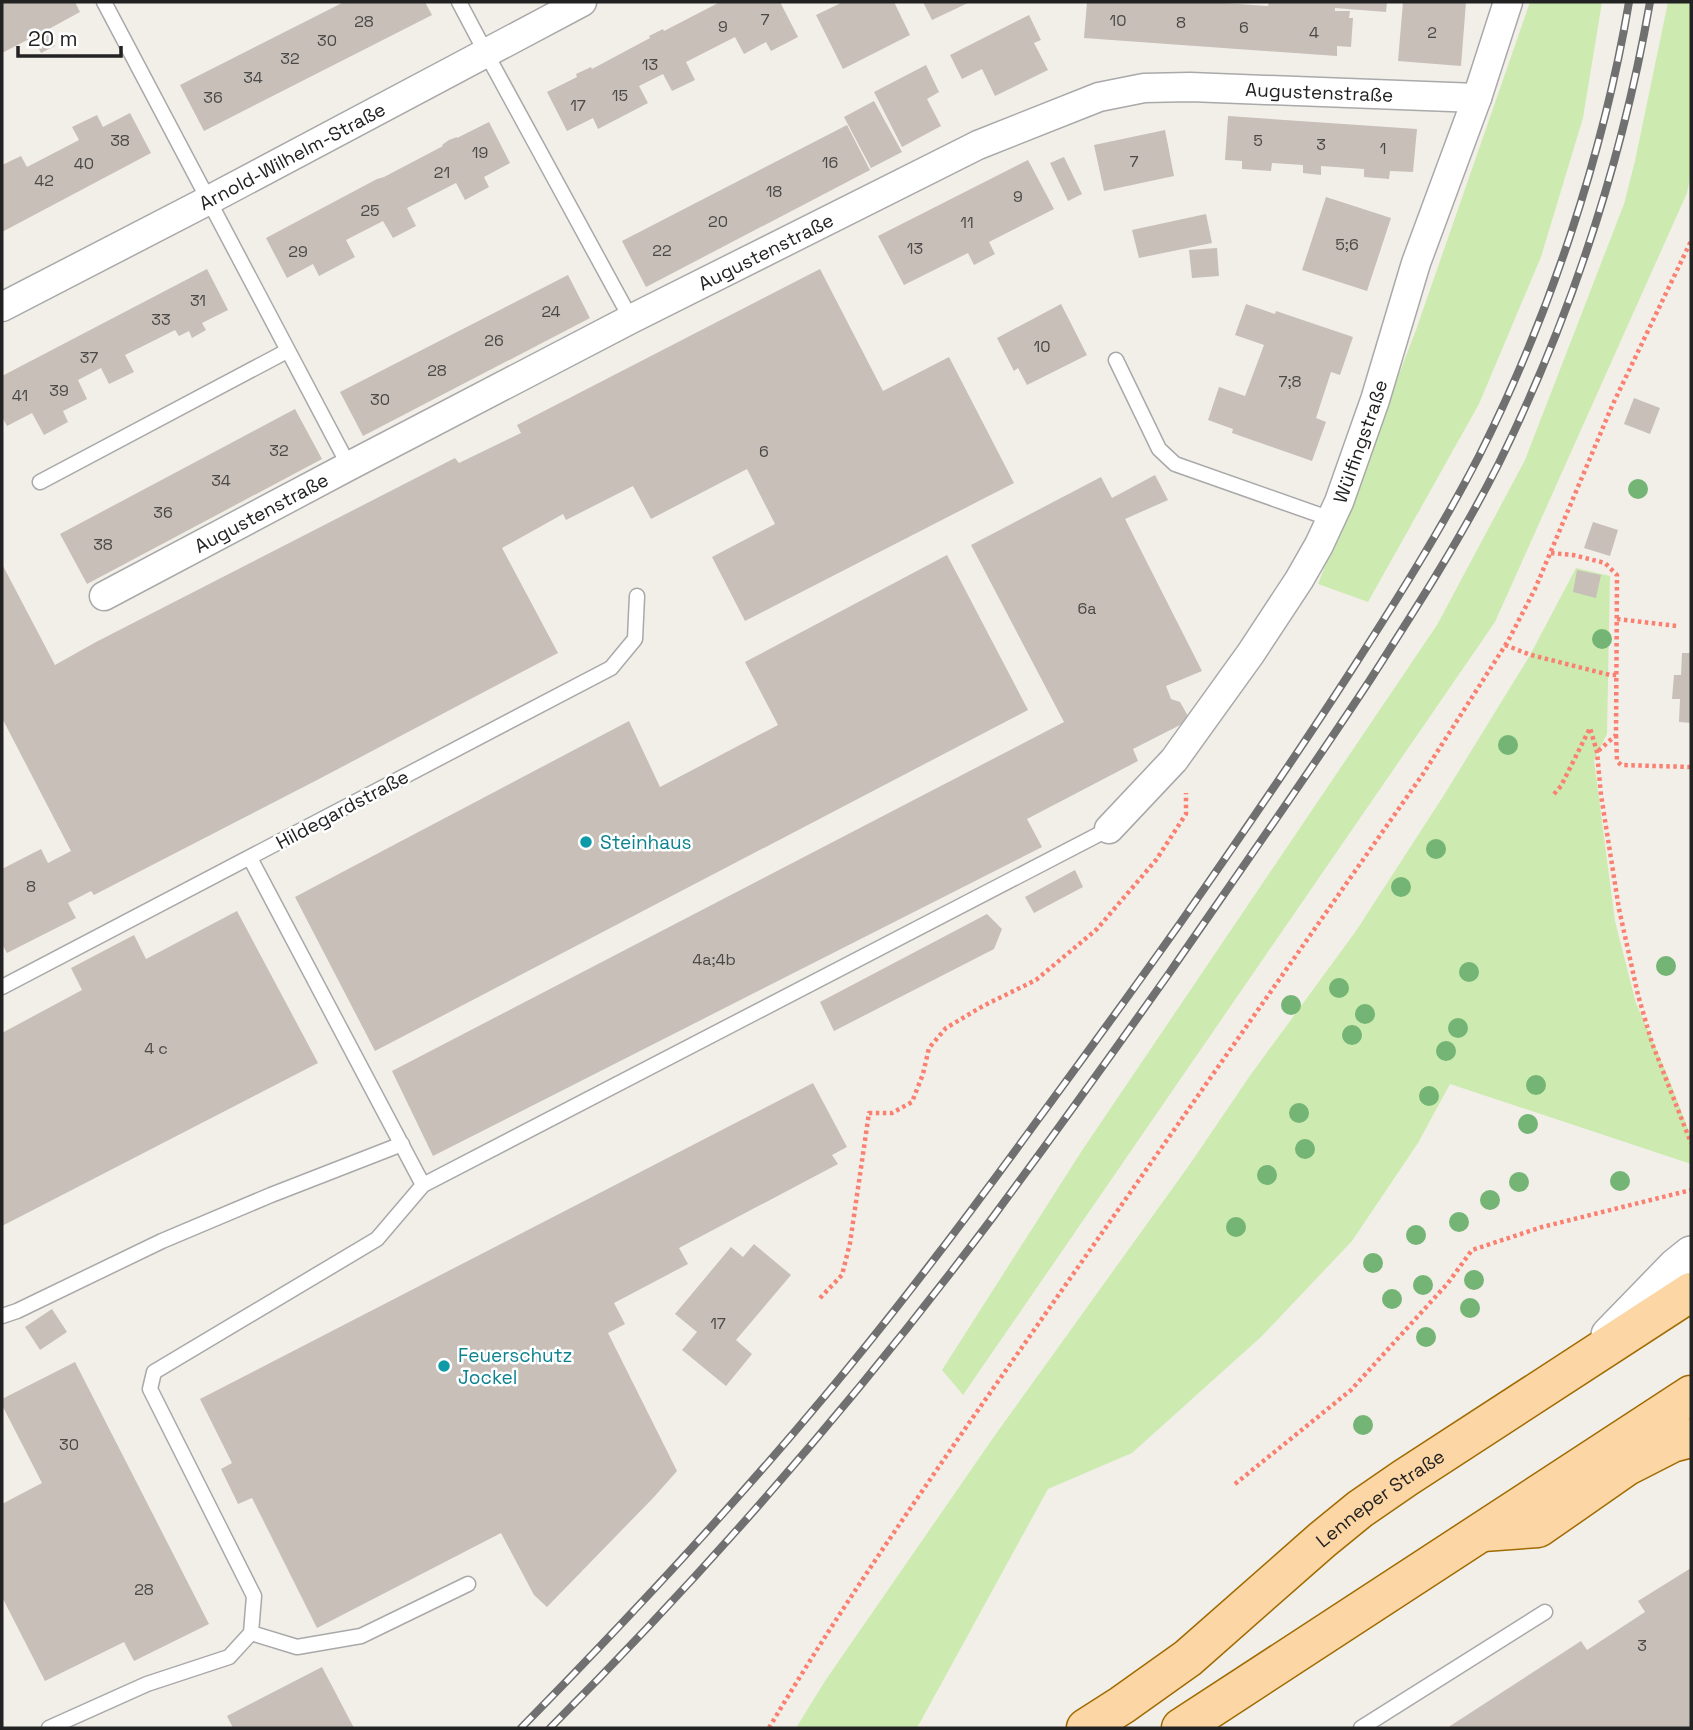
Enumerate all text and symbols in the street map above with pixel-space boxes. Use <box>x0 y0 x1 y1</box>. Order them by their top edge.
house number: 7 <box>760 9 770 30</box>
house number: 10 <box>1110 10 1126 31</box>
house number: 28 <box>354 11 374 32</box>
house number: 8 <box>1176 12 1186 33</box>
scale bar <box>18 14 121 58</box>
house number: 9 <box>718 16 728 37</box>
house number: 6 <box>1239 17 1249 38</box>
house number: 4 <box>1309 22 1319 43</box>
house number: 2 <box>1427 22 1437 43</box>
text: 20 m <box>28 25 78 52</box>
house number: 30 <box>317 30 337 51</box>
house number: 32 <box>280 48 300 69</box>
house number: 13 <box>642 54 658 75</box>
house number: 34 <box>243 67 263 88</box>
street label: Augustenstraße <box>1245 77 1394 108</box>
house number: 15 <box>612 85 628 106</box>
house number: 36 <box>203 87 223 108</box>
house number: 17 <box>570 95 586 116</box>
street label: Arnold-Wilhelm-Straße <box>195 97 390 216</box>
house number: 38 <box>110 130 130 151</box>
house number: 5 <box>1253 130 1263 151</box>
house number: 3 <box>1316 134 1326 155</box>
house number: 1 <box>1380 138 1386 159</box>
house number: 19 <box>472 142 488 163</box>
house number: 7 <box>1129 151 1139 172</box>
house number: 16 <box>822 152 838 173</box>
house number: 40 <box>74 153 94 174</box>
house number: 21 <box>434 162 450 183</box>
house number: 42 <box>34 170 54 191</box>
house number: 18 <box>766 181 782 202</box>
house number: 9 <box>1013 186 1023 207</box>
house number: 25 <box>360 200 380 221</box>
street label: Augustenstraße <box>694 208 838 296</box>
house number: 20 <box>708 211 728 232</box>
house number: 11 <box>960 212 974 233</box>
house number: 5;6 <box>1335 234 1359 255</box>
house number: 13 <box>907 238 923 259</box>
house number: 22 <box>652 240 672 261</box>
house number: 29 <box>288 241 308 262</box>
house number: 31 <box>190 290 206 311</box>
house number: 24 <box>541 301 561 322</box>
house number: 33 <box>151 309 171 330</box>
house number: 26 <box>484 330 504 351</box>
house number: 10 <box>1034 336 1050 357</box>
house number: 37 <box>80 347 98 368</box>
house number: 28 <box>427 360 447 381</box>
house number: 7;8 <box>1278 371 1302 392</box>
street label: Wülfingstraße <box>1328 377 1393 506</box>
house number: 39 <box>49 380 69 401</box>
house number: 41 <box>12 385 28 406</box>
house number: 30 <box>370 389 390 410</box>
house number: 32 <box>269 440 289 461</box>
house number: 6 <box>759 441 769 462</box>
street label: Augustenstraße <box>190 467 333 559</box>
house number: 34 <box>211 470 231 491</box>
house number: 36 <box>153 502 173 523</box>
house number: 38 <box>93 534 113 555</box>
house number: 6a <box>1078 598 1097 619</box>
street label: Hildegardstraße <box>272 764 413 855</box>
place label: Steinhaus <box>600 830 692 855</box>
marker: Steinhaus <box>578 834 594 850</box>
house number: 8 <box>26 876 36 897</box>
house number: 4a;4b <box>692 949 736 970</box>
house number: 4 c <box>144 1038 168 1059</box>
house number: 17 <box>710 1313 726 1334</box>
place label: Feuerschutz Jockel <box>458 1343 572 1390</box>
marker: Feuerschutz Jockel <box>436 1358 452 1374</box>
house number: 30 <box>59 1434 79 1455</box>
street label: Lenneper Straße <box>1311 1444 1449 1553</box>
house number: 28 <box>134 1579 154 1600</box>
house number: 3 <box>1637 1635 1647 1656</box>

